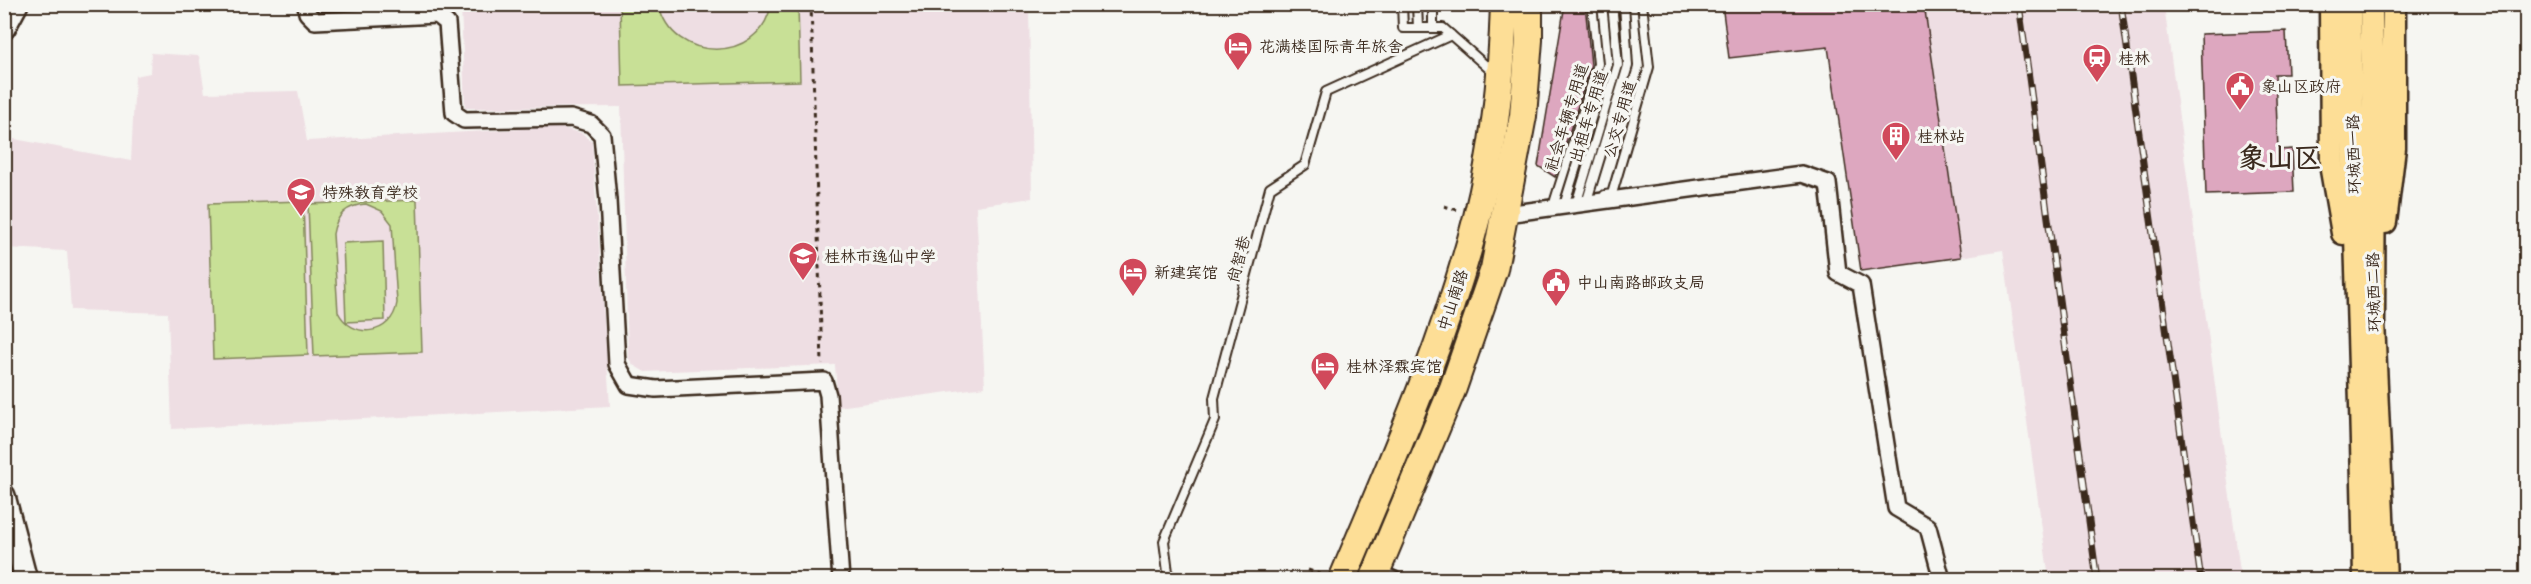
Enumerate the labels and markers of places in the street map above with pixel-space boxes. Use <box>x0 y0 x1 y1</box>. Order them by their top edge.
hotel icon: 花满楼国际青年旅舍 <box>1222 30 1254 72</box>
place label: 花满楼国际青年旅舍 <box>1259 36 1403 58</box>
station icon: 桂林 <box>2081 42 2113 84</box>
place label: 桂林 <box>2118 48 2150 70</box>
public building icon: 象山区政府 <box>2224 70 2256 112</box>
place label: 象山区政府 <box>2261 76 2341 98</box>
building icon: 桂林站 <box>1880 120 1912 162</box>
place label: 桂林站 <box>1917 126 1965 148</box>
school or university icon: 特殊教育学校 <box>285 176 317 218</box>
place label: 特殊教育学校 <box>322 182 418 204</box>
school or university icon: 桂林市逸仙中学 <box>787 240 819 282</box>
place label: 桂林市逸仙中学 <box>824 246 936 268</box>
hotel icon: 新建宾馆 <box>1117 256 1149 298</box>
place label: 新建宾馆 <box>1154 262 1218 284</box>
public building icon: 中山南路邮政支局 <box>1540 266 1572 308</box>
place label: 中山南路邮政支局 <box>1577 272 1705 294</box>
hotel icon: 桂林泽霖宾馆 <box>1309 350 1341 392</box>
place label: 桂林泽霖宾馆 <box>1346 356 1442 378</box>

